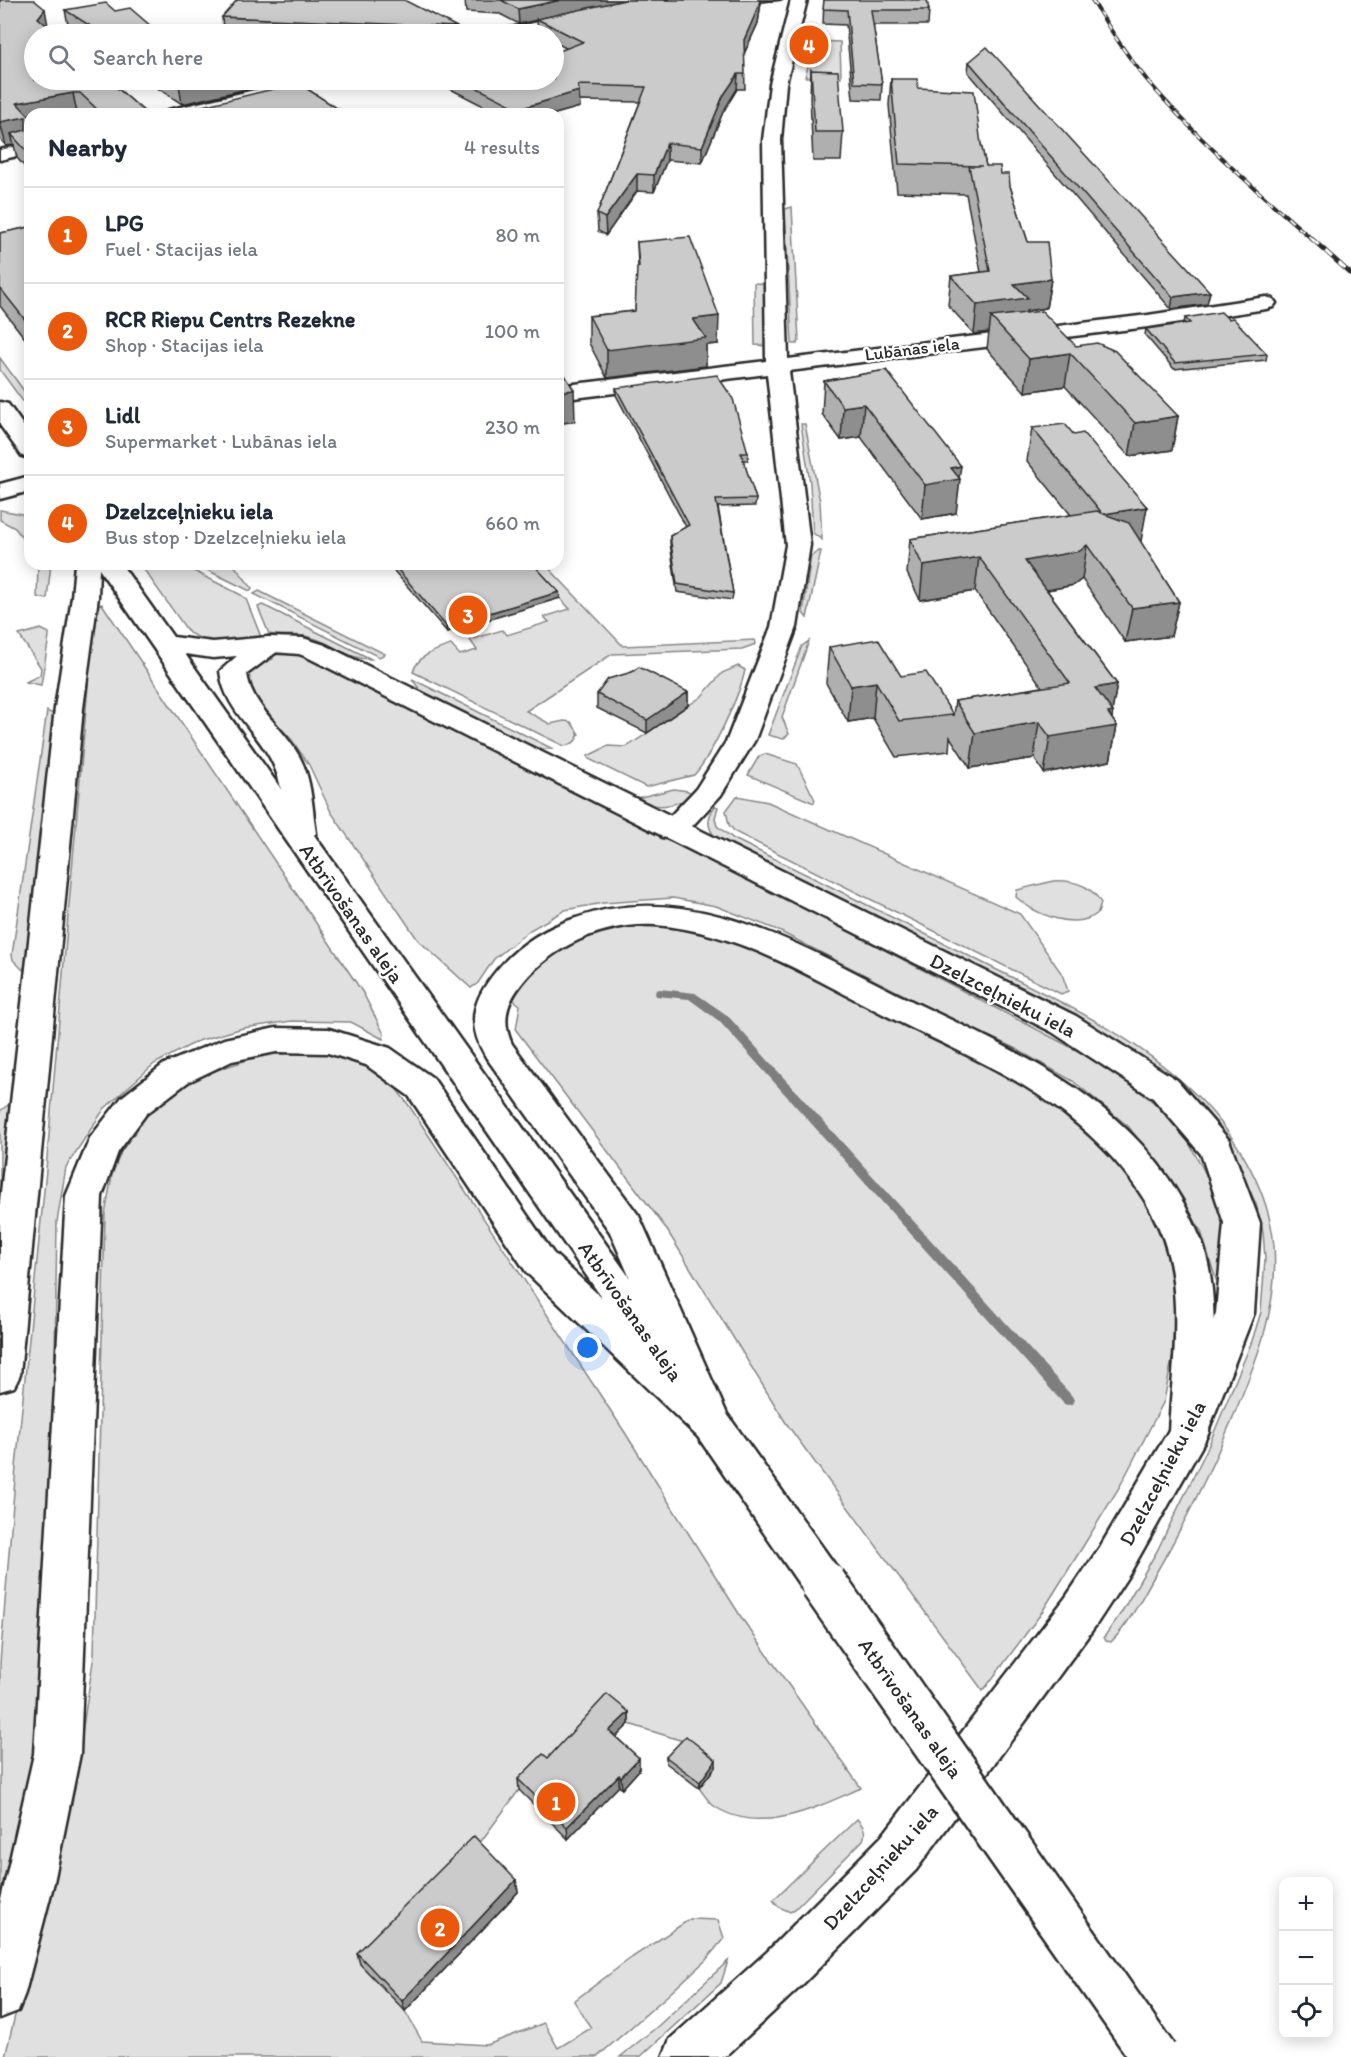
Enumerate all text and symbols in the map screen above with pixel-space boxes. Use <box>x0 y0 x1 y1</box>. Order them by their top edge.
pin: 4 <box>790 22 828 68</box>
search box <box>24 24 564 90</box>
icon: search <box>45 41 78 74</box>
text: Search here <box>93 44 203 71</box>
text: Nearby <box>48 131 127 163</box>
text: 4 results <box>464 135 540 159</box>
text: LPG <box>105 210 144 237</box>
text: 1 <box>63 223 72 247</box>
text: 80 m <box>495 223 540 247</box>
text: Fuel · Stacijas iela <box>105 237 258 261</box>
text: RCR Riepu Centrs Rezekne <box>105 306 355 333</box>
text: 2 <box>62 319 73 343</box>
text: 100 m <box>485 319 540 343</box>
street label: Lubānas iela <box>863 332 961 366</box>
text: Shop · Stacijas iela <box>105 333 264 357</box>
text: Lidl <box>105 402 140 429</box>
text: 3 <box>62 415 73 439</box>
text: 230 m <box>485 415 540 439</box>
text: Supermarket · Lubānas iela <box>105 429 337 453</box>
text: Dzelzceļnieku iela <box>105 498 273 525</box>
text: 4 <box>61 511 74 535</box>
text: 660 m <box>485 511 540 535</box>
text: Bus stop · Dzelzceļnieku iela <box>105 525 346 549</box>
pin: 3 <box>448 592 488 638</box>
street label: Atbrīvošanas aleja <box>294 838 410 988</box>
street label: Dzelzceļnieku iela <box>926 947 1080 1043</box>
street label: Atbrīvošanas aleja <box>573 1236 689 1386</box>
your location <box>573 1333 602 1362</box>
street label: Dzelzceļnieku iela <box>1113 1396 1211 1550</box>
street label: Atbrīvošanas aleja <box>853 1633 969 1783</box>
pin: 1 <box>536 1780 576 1824</box>
street label: Dzelzceļnieku iela <box>817 1799 943 1935</box>
map controls <box>1279 1877 1333 2039</box>
button: + <box>1279 1877 1333 1931</box>
pin: 2 <box>420 1906 460 1950</box>
button: − <box>1279 1931 1333 1985</box>
button: locate <box>1279 1985 1333 2039</box>

